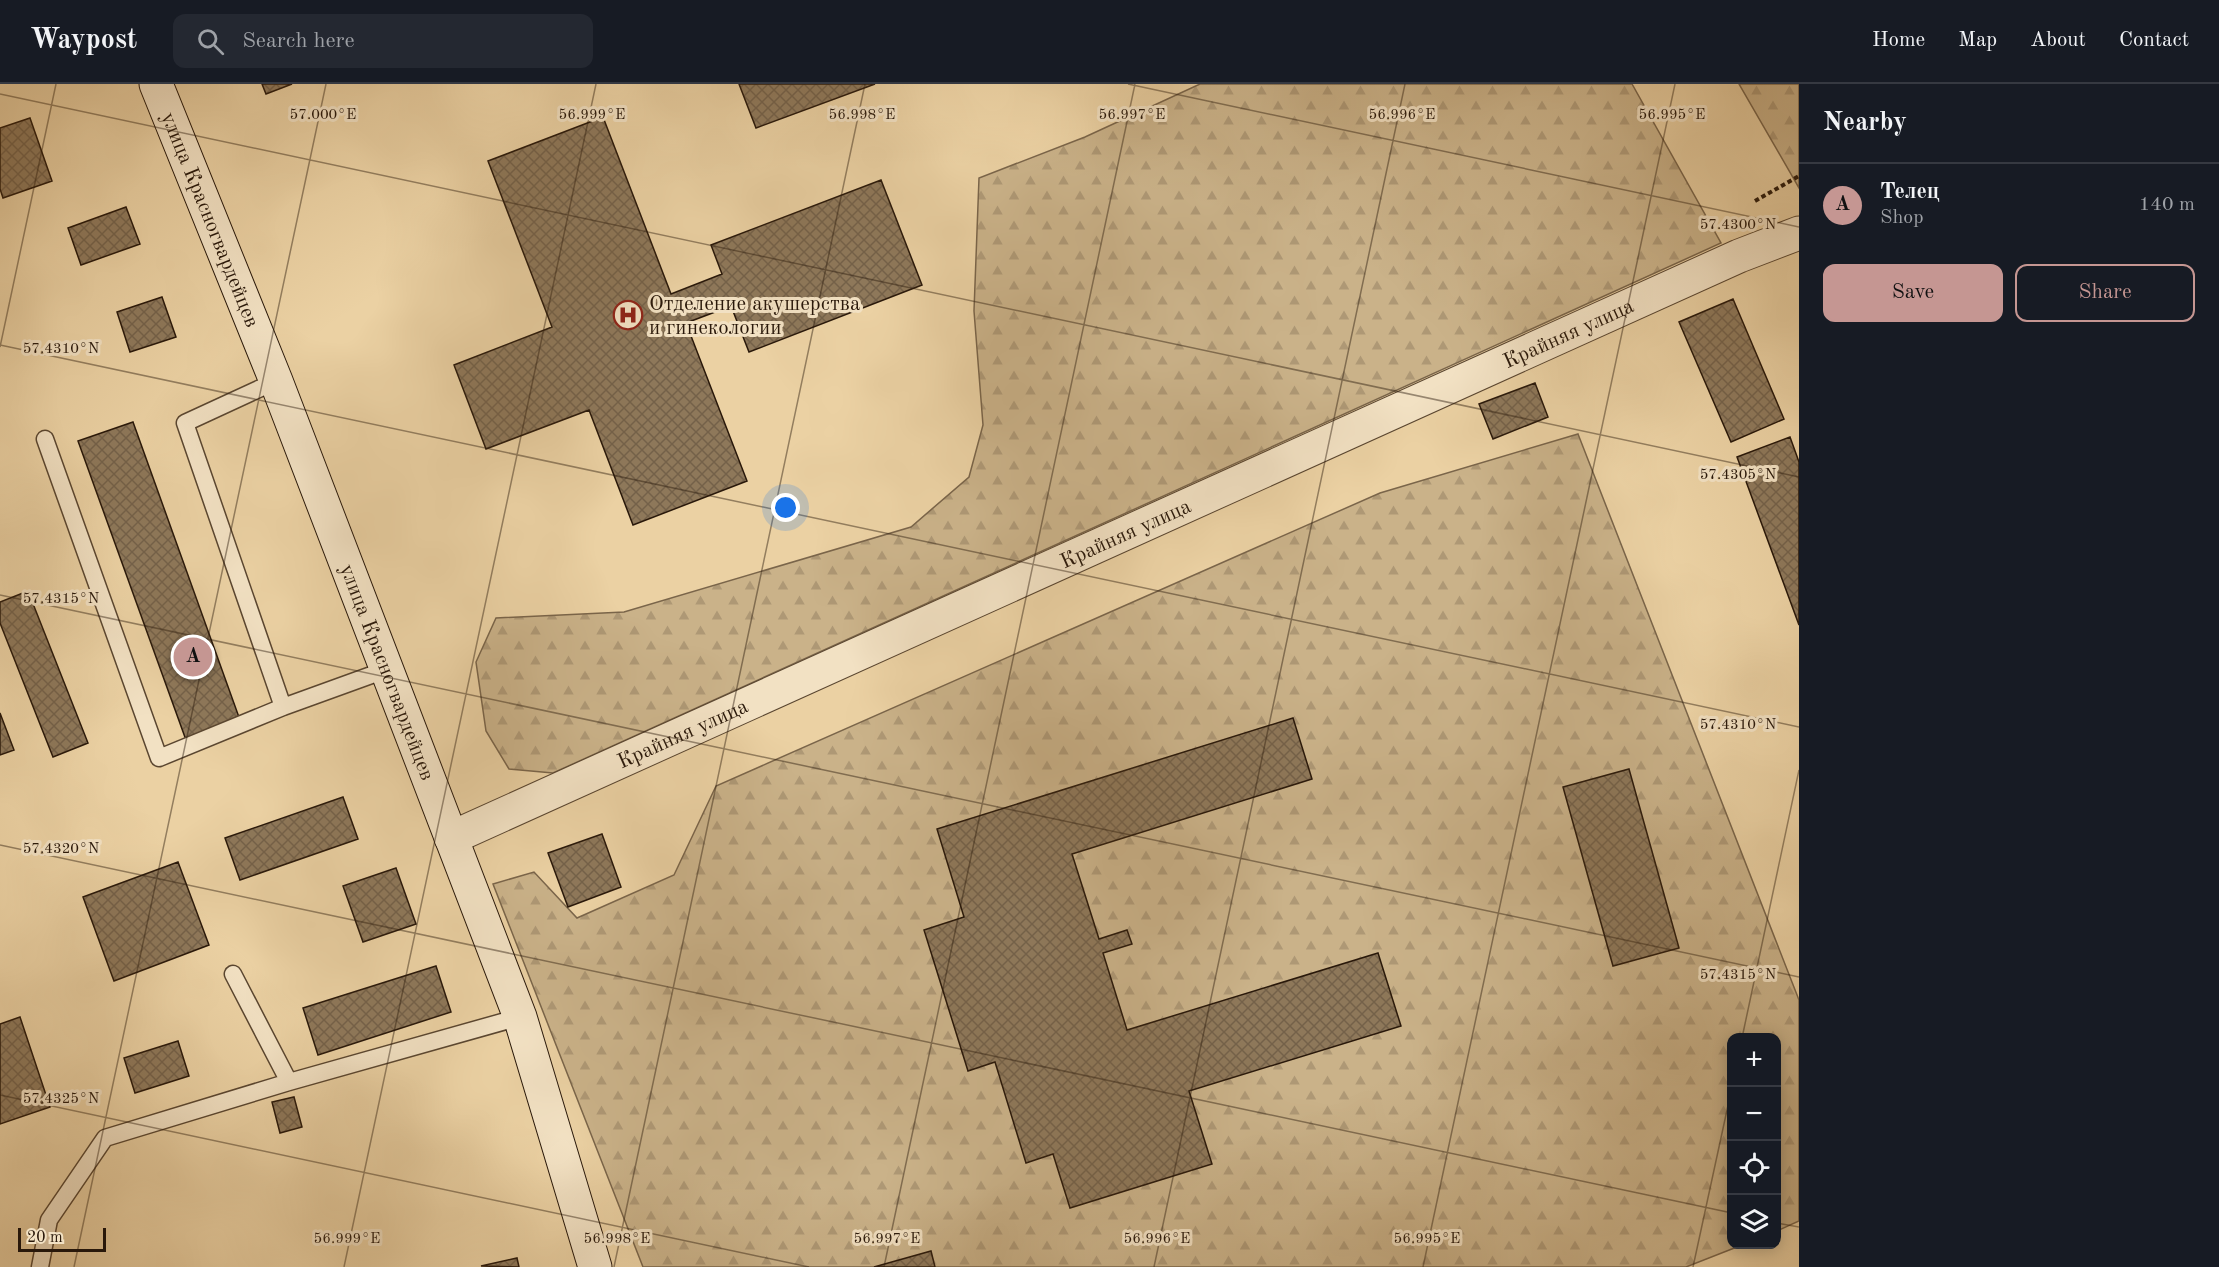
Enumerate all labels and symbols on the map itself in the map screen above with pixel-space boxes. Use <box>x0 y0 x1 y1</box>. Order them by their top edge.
text: 57.000°E <box>290 108 356 123</box>
text: 56.999°E <box>559 108 625 123</box>
text: 56.998°E <box>829 108 895 123</box>
text: 56.997°E <box>1099 108 1165 123</box>
text: 56.996°E <box>1369 108 1435 123</box>
text: 56.995°E <box>1639 108 1705 123</box>
street label: улица Красногвардейцев <box>157 109 262 330</box>
text: 57.4300°N <box>1700 218 1777 233</box>
place label: Отделение акушерства и гинекологии <box>649 294 860 339</box>
street label: Крайняя улица <box>1500 296 1637 373</box>
hospital icon: Отделение акушерства и гинекологии <box>612 299 644 331</box>
text: 57.4310°N <box>23 342 100 357</box>
text: 57.4305°N <box>1700 468 1777 483</box>
your location <box>771 493 800 522</box>
street label: Крайняя улица <box>1057 496 1194 573</box>
street label: улица Красногвардейцев <box>335 561 437 784</box>
text: 57.4315°N <box>23 592 100 607</box>
pin: A <box>174 634 212 680</box>
street label: Крайняя улица <box>615 696 752 773</box>
text: 57.4310°N <box>1700 718 1777 733</box>
text: 57.4320°N <box>23 842 100 857</box>
text: 57.4315°N <box>1700 968 1777 983</box>
text: 57.4325°N <box>23 1092 100 1107</box>
scale bar <box>18 1225 106 1252</box>
text: 56.999°E <box>314 1232 380 1247</box>
text: 56.998°E <box>584 1232 650 1247</box>
text: 56.997°E <box>854 1232 920 1247</box>
text: 56.996°E <box>1124 1232 1190 1247</box>
text: 56.995°E <box>1394 1232 1460 1247</box>

